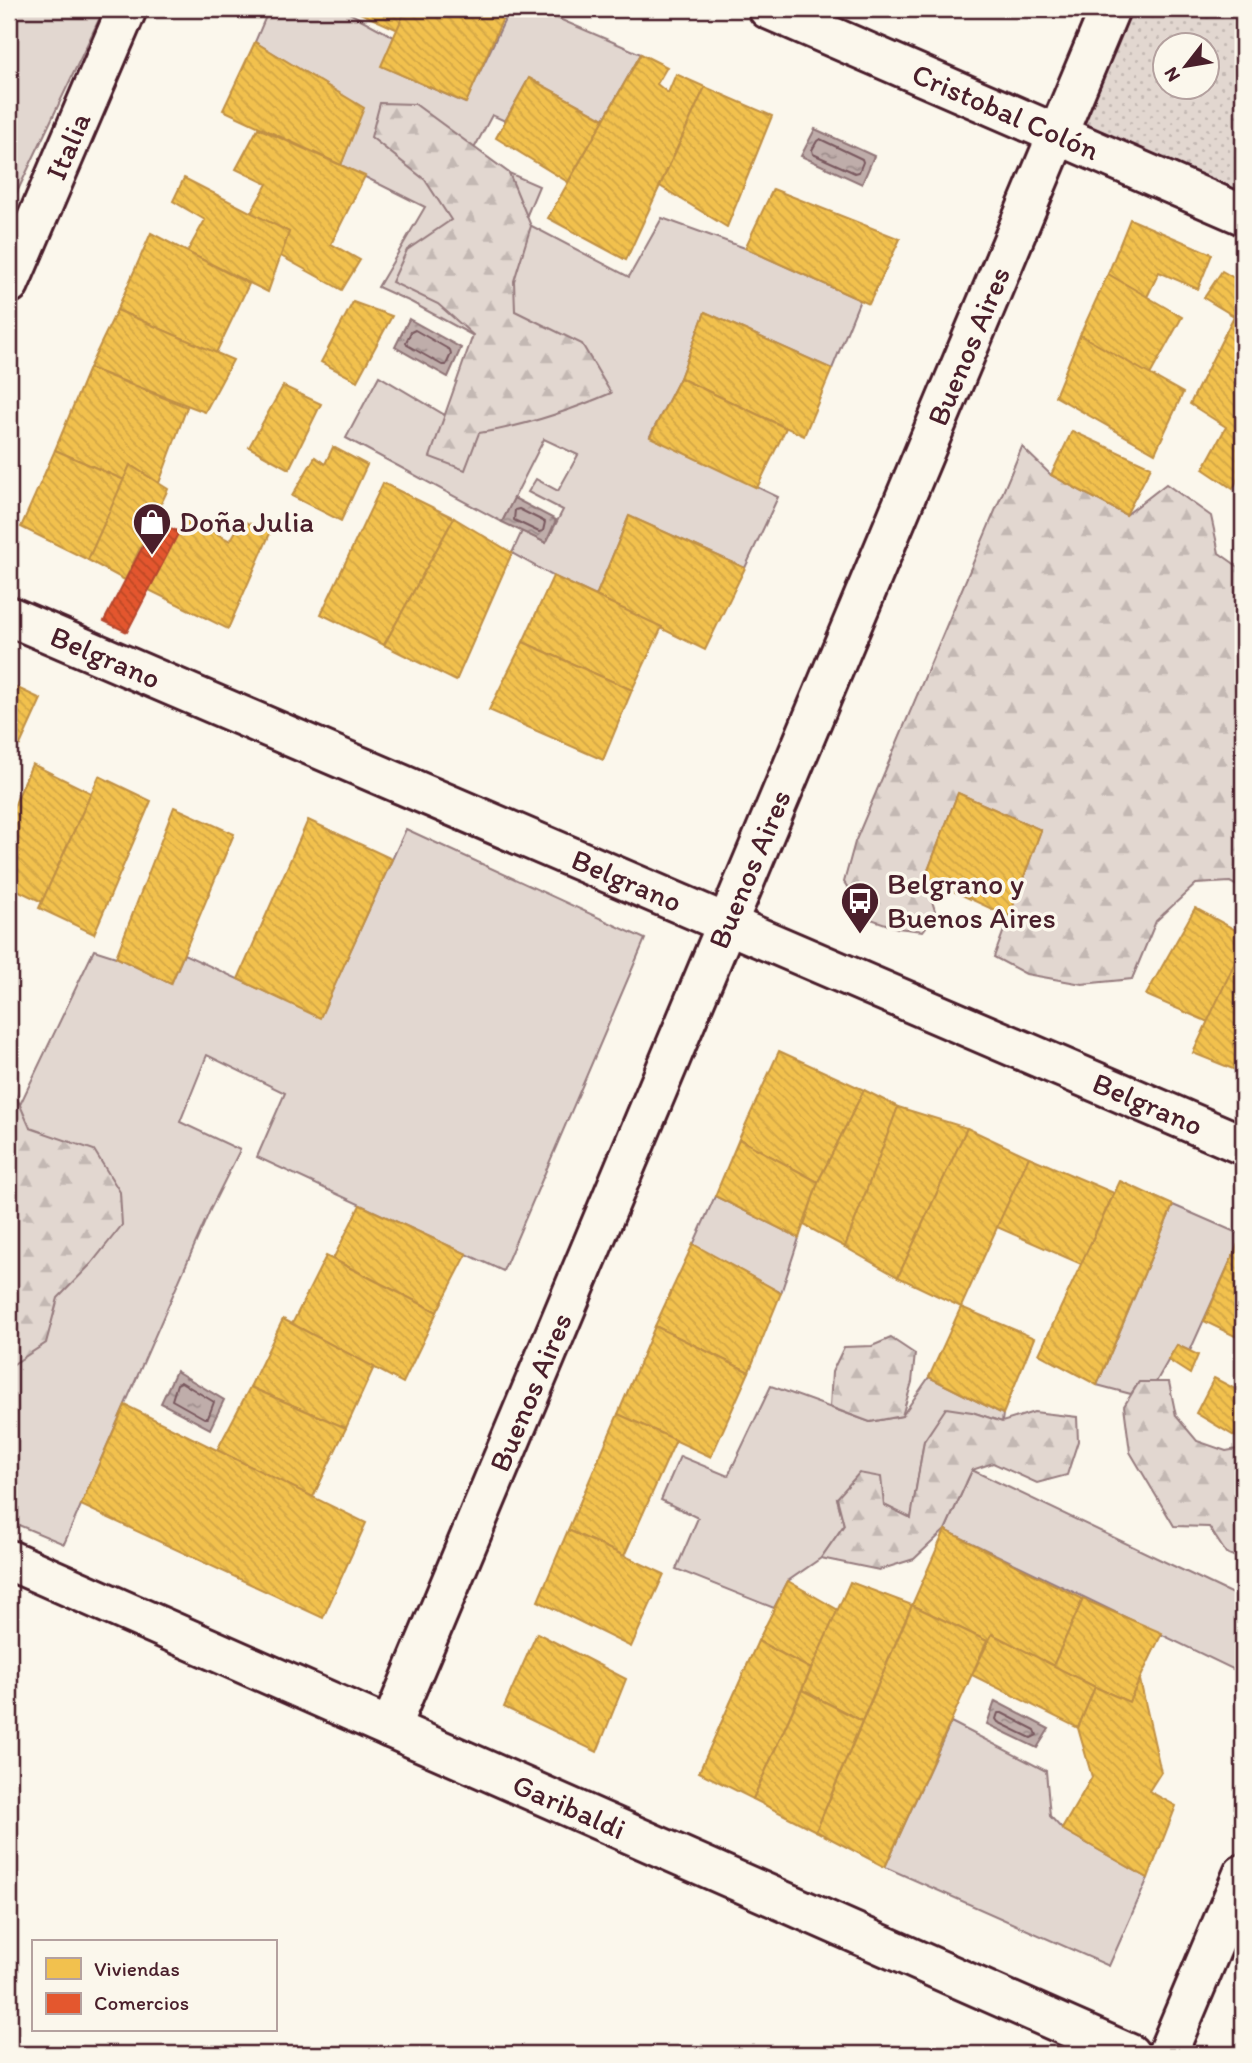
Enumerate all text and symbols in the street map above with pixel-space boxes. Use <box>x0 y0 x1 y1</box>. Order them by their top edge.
north arrow <box>1150 32 1220 102</box>
street label: Cristobal Colón <box>906 55 1105 168</box>
text: N <box>1159 63 1185 86</box>
street label: Italia <box>37 106 99 185</box>
street label: Buenos Aires <box>919 261 1018 431</box>
shop icon: Doña Julia <box>131 501 173 556</box>
place label: Doña Julia <box>179 503 314 540</box>
street label: Belgrano <box>45 617 166 697</box>
street label: Buenos Aires <box>700 784 799 954</box>
street label: Belgrano <box>566 840 688 920</box>
place label: Belgrano y Buenos Aires <box>887 865 1056 936</box>
bus stop icon: Belgrano y Buenos Aires <box>839 880 881 935</box>
street label: Belgrano <box>1087 1064 1209 1144</box>
street label: Buenos Aires <box>480 1307 580 1477</box>
street label: Garibaldi <box>507 1765 632 1847</box>
legend <box>32 1940 276 2032</box>
text: Viviendas <box>94 1956 180 1981</box>
text: Comercios <box>94 1990 189 2015</box>

